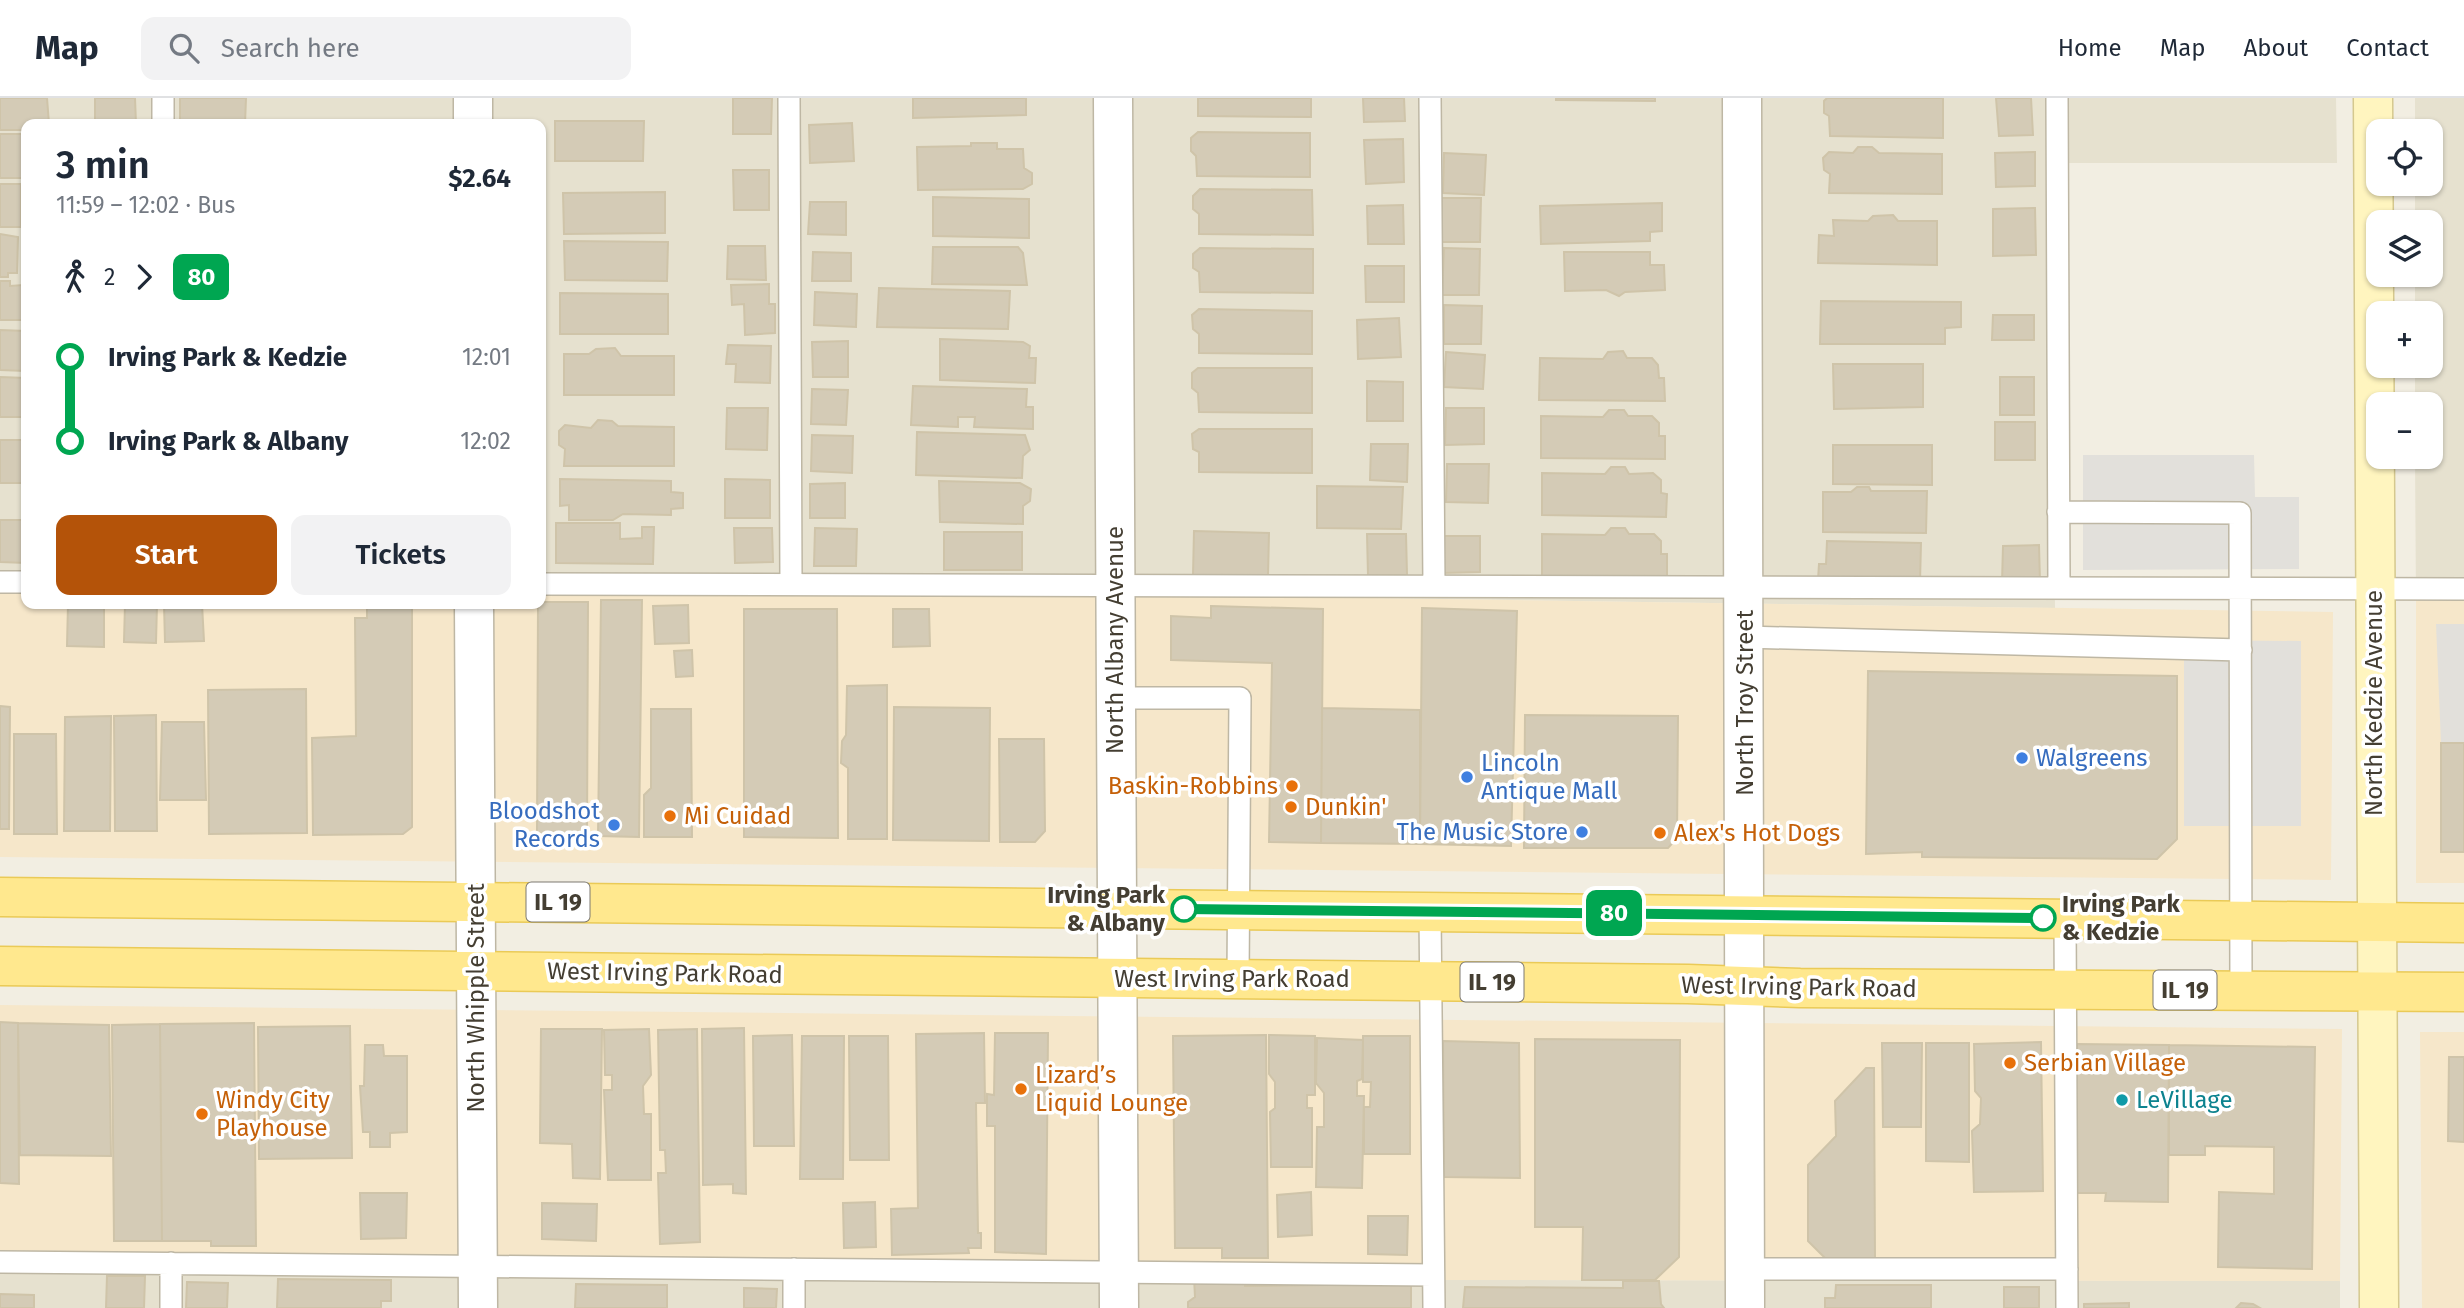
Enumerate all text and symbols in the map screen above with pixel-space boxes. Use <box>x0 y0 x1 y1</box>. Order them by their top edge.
search box <box>141 17 631 80</box>
text: Map <box>35 28 99 68</box>
icon: search <box>165 29 203 67</box>
text: Search here <box>221 33 360 64</box>
text: Home <box>2058 34 2122 62</box>
text: Map <box>2160 34 2206 62</box>
text: About <box>2244 34 2308 62</box>
text: Contact <box>2346 34 2429 62</box>
map controls <box>2366 119 2443 469</box>
button: locate <box>2366 119 2443 196</box>
text: 3 min <box>56 142 150 188</box>
text: $2.64 <box>448 163 511 194</box>
text: 11:59 – 12:02 · Bus <box>56 191 235 219</box>
button: layers <box>2366 210 2443 287</box>
icon: walk <box>56 258 94 296</box>
icon: forward <box>125 258 163 296</box>
text: 2 <box>104 263 115 291</box>
text: 80 <box>187 263 215 291</box>
button: + <box>2366 301 2443 378</box>
text: Irving Park & Kedzie <box>108 342 347 373</box>
text: 12:01 <box>462 343 511 371</box>
button: − <box>2366 392 2443 469</box>
text: Irving Park & Albany <box>108 426 348 457</box>
text: 12:02 <box>460 427 511 455</box>
button: Start <box>56 515 277 595</box>
button: Tickets <box>291 515 511 595</box>
street label: North Albany Avenue <box>1101 526 1129 754</box>
street label: North Kedzie Avenue <box>2360 590 2388 816</box>
street label: North Troy Street <box>1731 610 1759 796</box>
place label: Walgreens <box>2036 744 2147 772</box>
place label: Lincoln Antique Mall <box>1481 749 1618 805</box>
marker: Walgreens <box>2014 750 2030 766</box>
marker: Lincoln Antique Mall <box>1459 769 1475 785</box>
place label: Baskin-Robbins <box>1108 772 1278 800</box>
marker: Baskin-Robbins <box>1284 778 1300 794</box>
place label: Dunkin' <box>1305 793 1387 821</box>
place label: Bloodshot Records <box>488 797 600 853</box>
marker: Dunkin' <box>1283 799 1299 815</box>
place label: Mi Cuidad <box>684 802 791 830</box>
marker: Mi Cuidad <box>662 808 678 824</box>
marker: Bloodshot Records <box>606 817 622 833</box>
place label: The Music Store <box>1397 818 1568 846</box>
place label: Alex's Hot Dogs <box>1674 819 1840 847</box>
marker: The Music Store <box>1574 824 1590 840</box>
marker: Alex's Hot Dogs <box>1652 825 1668 841</box>
place label: Irving Park & Albany <box>1047 881 1166 937</box>
road number: IL 19 <box>526 882 590 922</box>
street label: North Whipple Street <box>462 883 490 1113</box>
line badge: 80 <box>1582 890 1646 936</box>
place label: Irving Park & Kedzie <box>2062 890 2180 946</box>
marker: Irving Park & Albany <box>1171 896 1197 922</box>
text: 80 <box>1600 899 1628 927</box>
marker: Irving Park & Kedzie <box>2030 905 2056 931</box>
street label: West Irving Park Road <box>547 957 783 989</box>
road number: IL 19 <box>1460 962 1524 1002</box>
street label: West Irving Park Road <box>1114 965 1350 993</box>
road number: IL 19 <box>2154 970 2216 1010</box>
street label: West Irving Park Road <box>1681 971 1917 1003</box>
place label: Serbian Village <box>2024 1049 2186 1077</box>
marker: Serbian Village <box>2002 1055 2018 1071</box>
place label: Lizard’s Liquid Lounge <box>1035 1061 1188 1117</box>
marker: Lizard’s Liquid Lounge <box>1013 1081 1029 1097</box>
place label: Windy City Playhouse <box>216 1086 330 1142</box>
place label: LeVillage <box>2136 1086 2232 1114</box>
marker: LeVillage <box>2114 1092 2130 1108</box>
marker: Windy City Playhouse <box>194 1106 210 1122</box>

